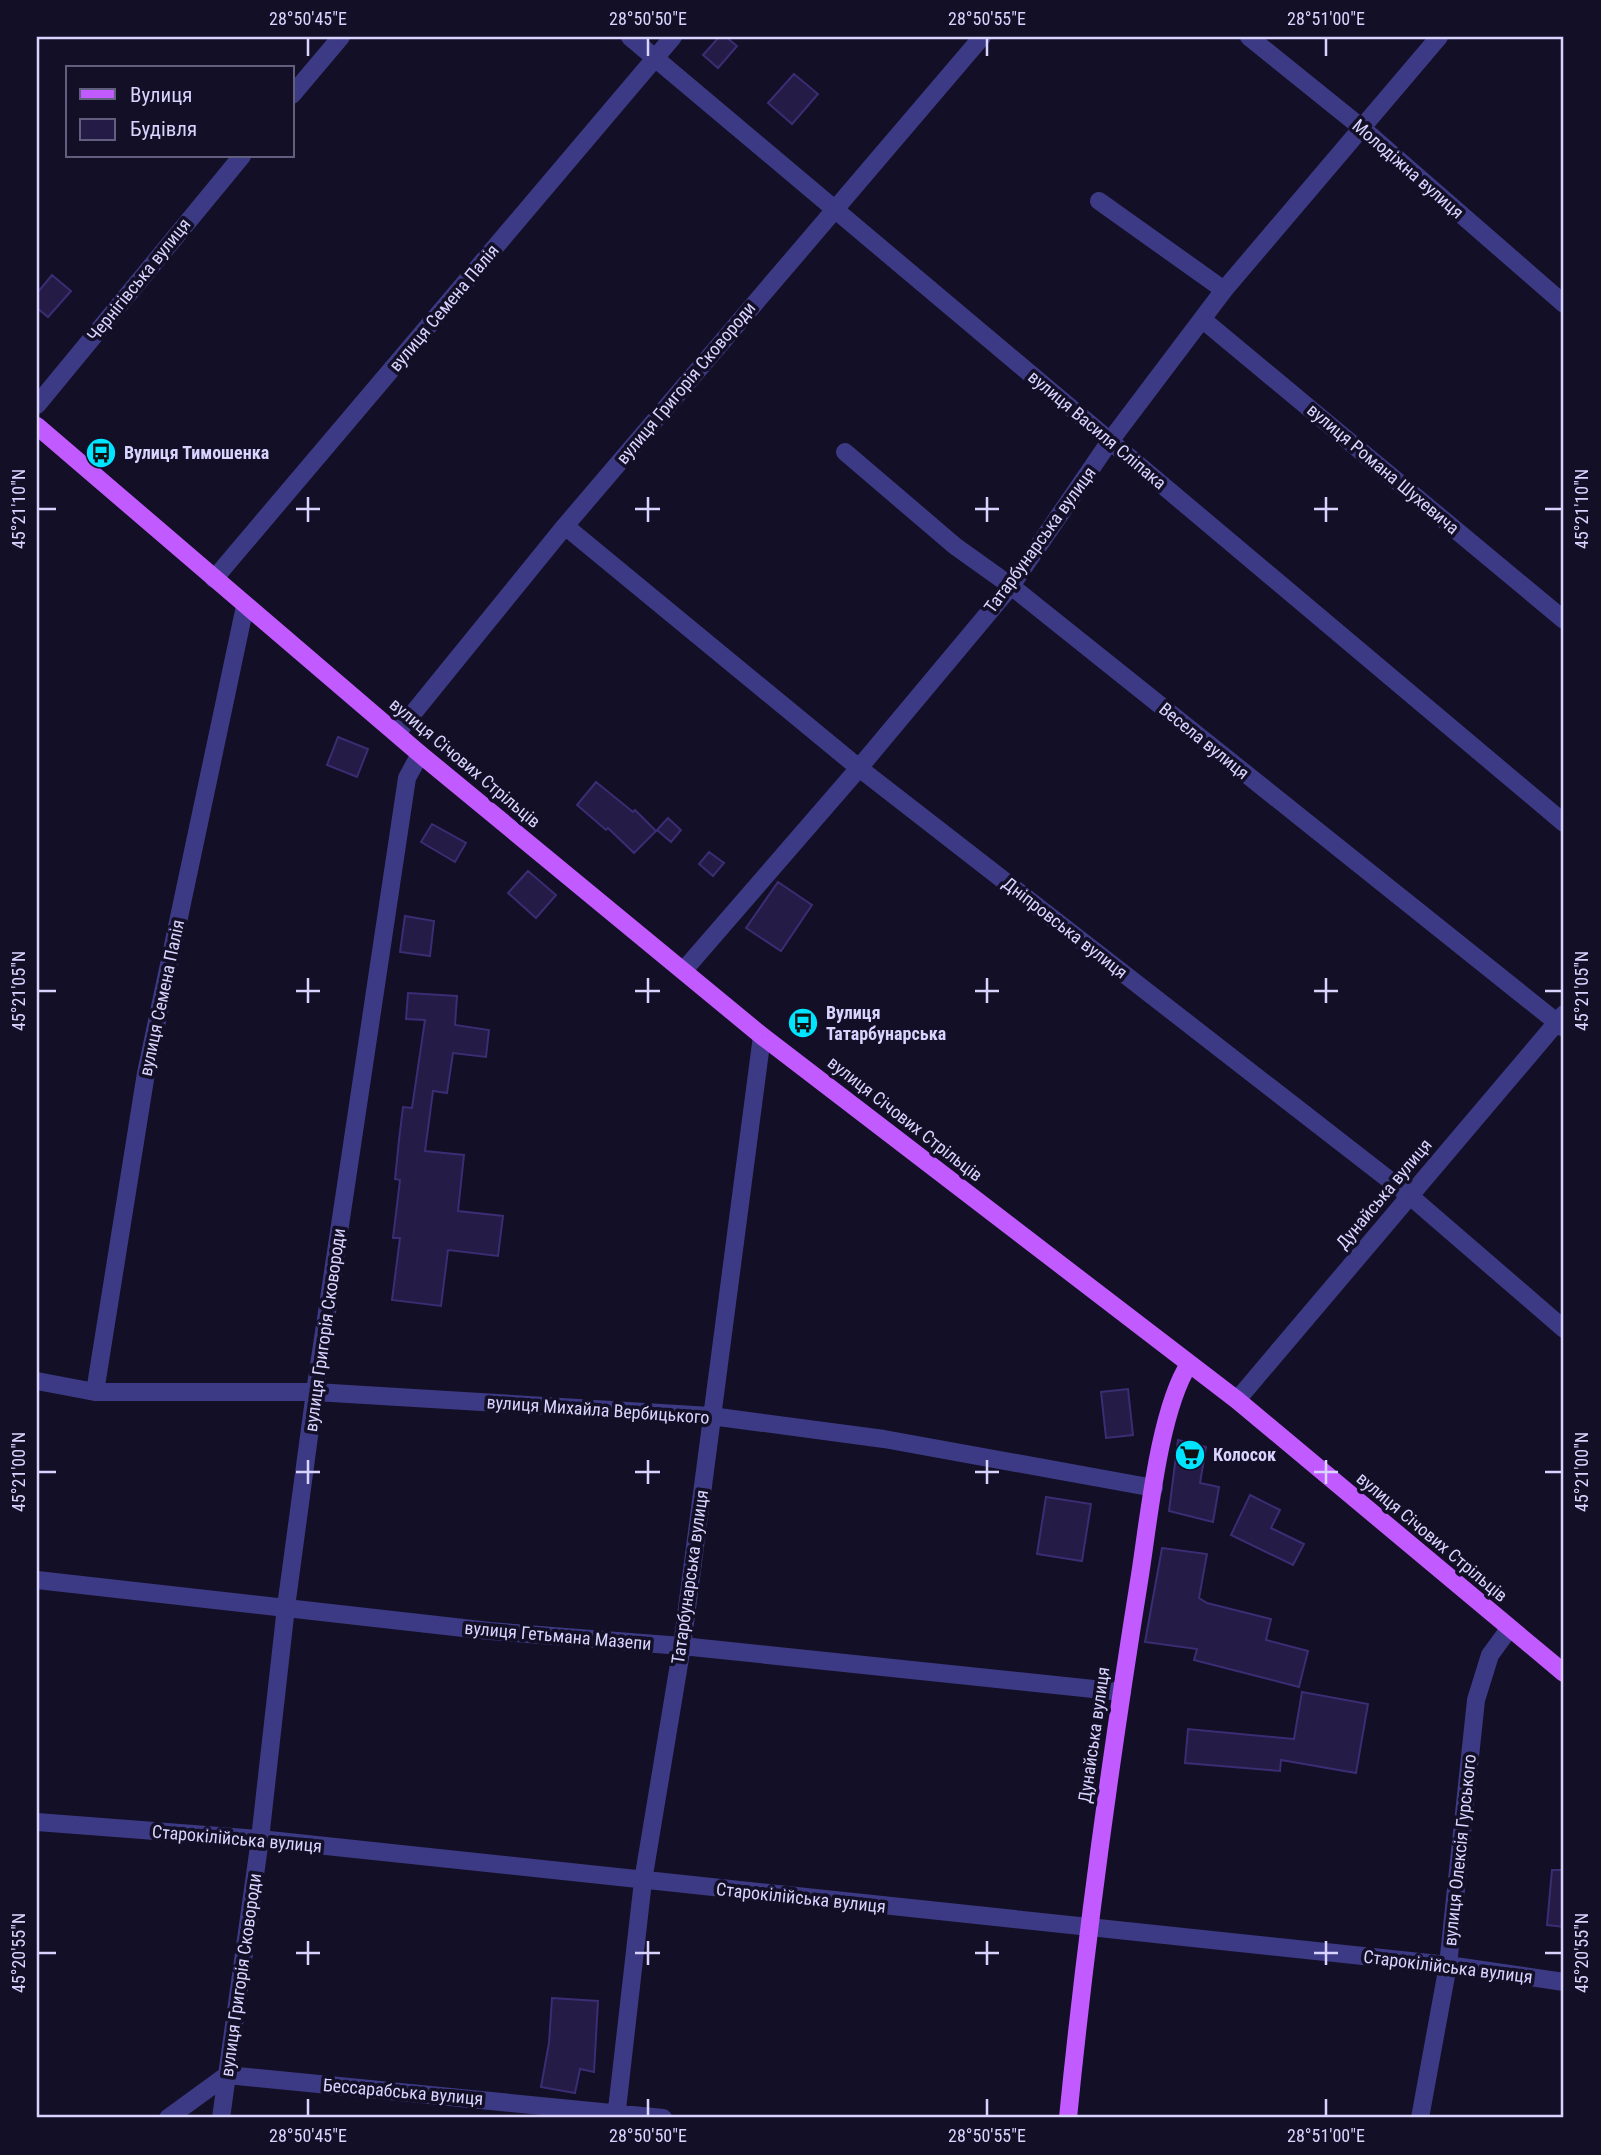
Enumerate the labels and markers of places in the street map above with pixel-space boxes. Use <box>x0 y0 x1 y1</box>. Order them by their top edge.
bus stop icon: Вулиця Тимошенка <box>84 436 118 470</box>
place label: Вулиця Тимошенка <box>124 442 269 463</box>
place label: Вулиця Татарбунарська <box>826 1002 946 1044</box>
bus stop icon: Вулиця Татарбунарська <box>786 1006 820 1040</box>
supermarket icon: Колосок <box>1173 1438 1207 1472</box>
place label: Колосок <box>1213 1444 1276 1465</box>

